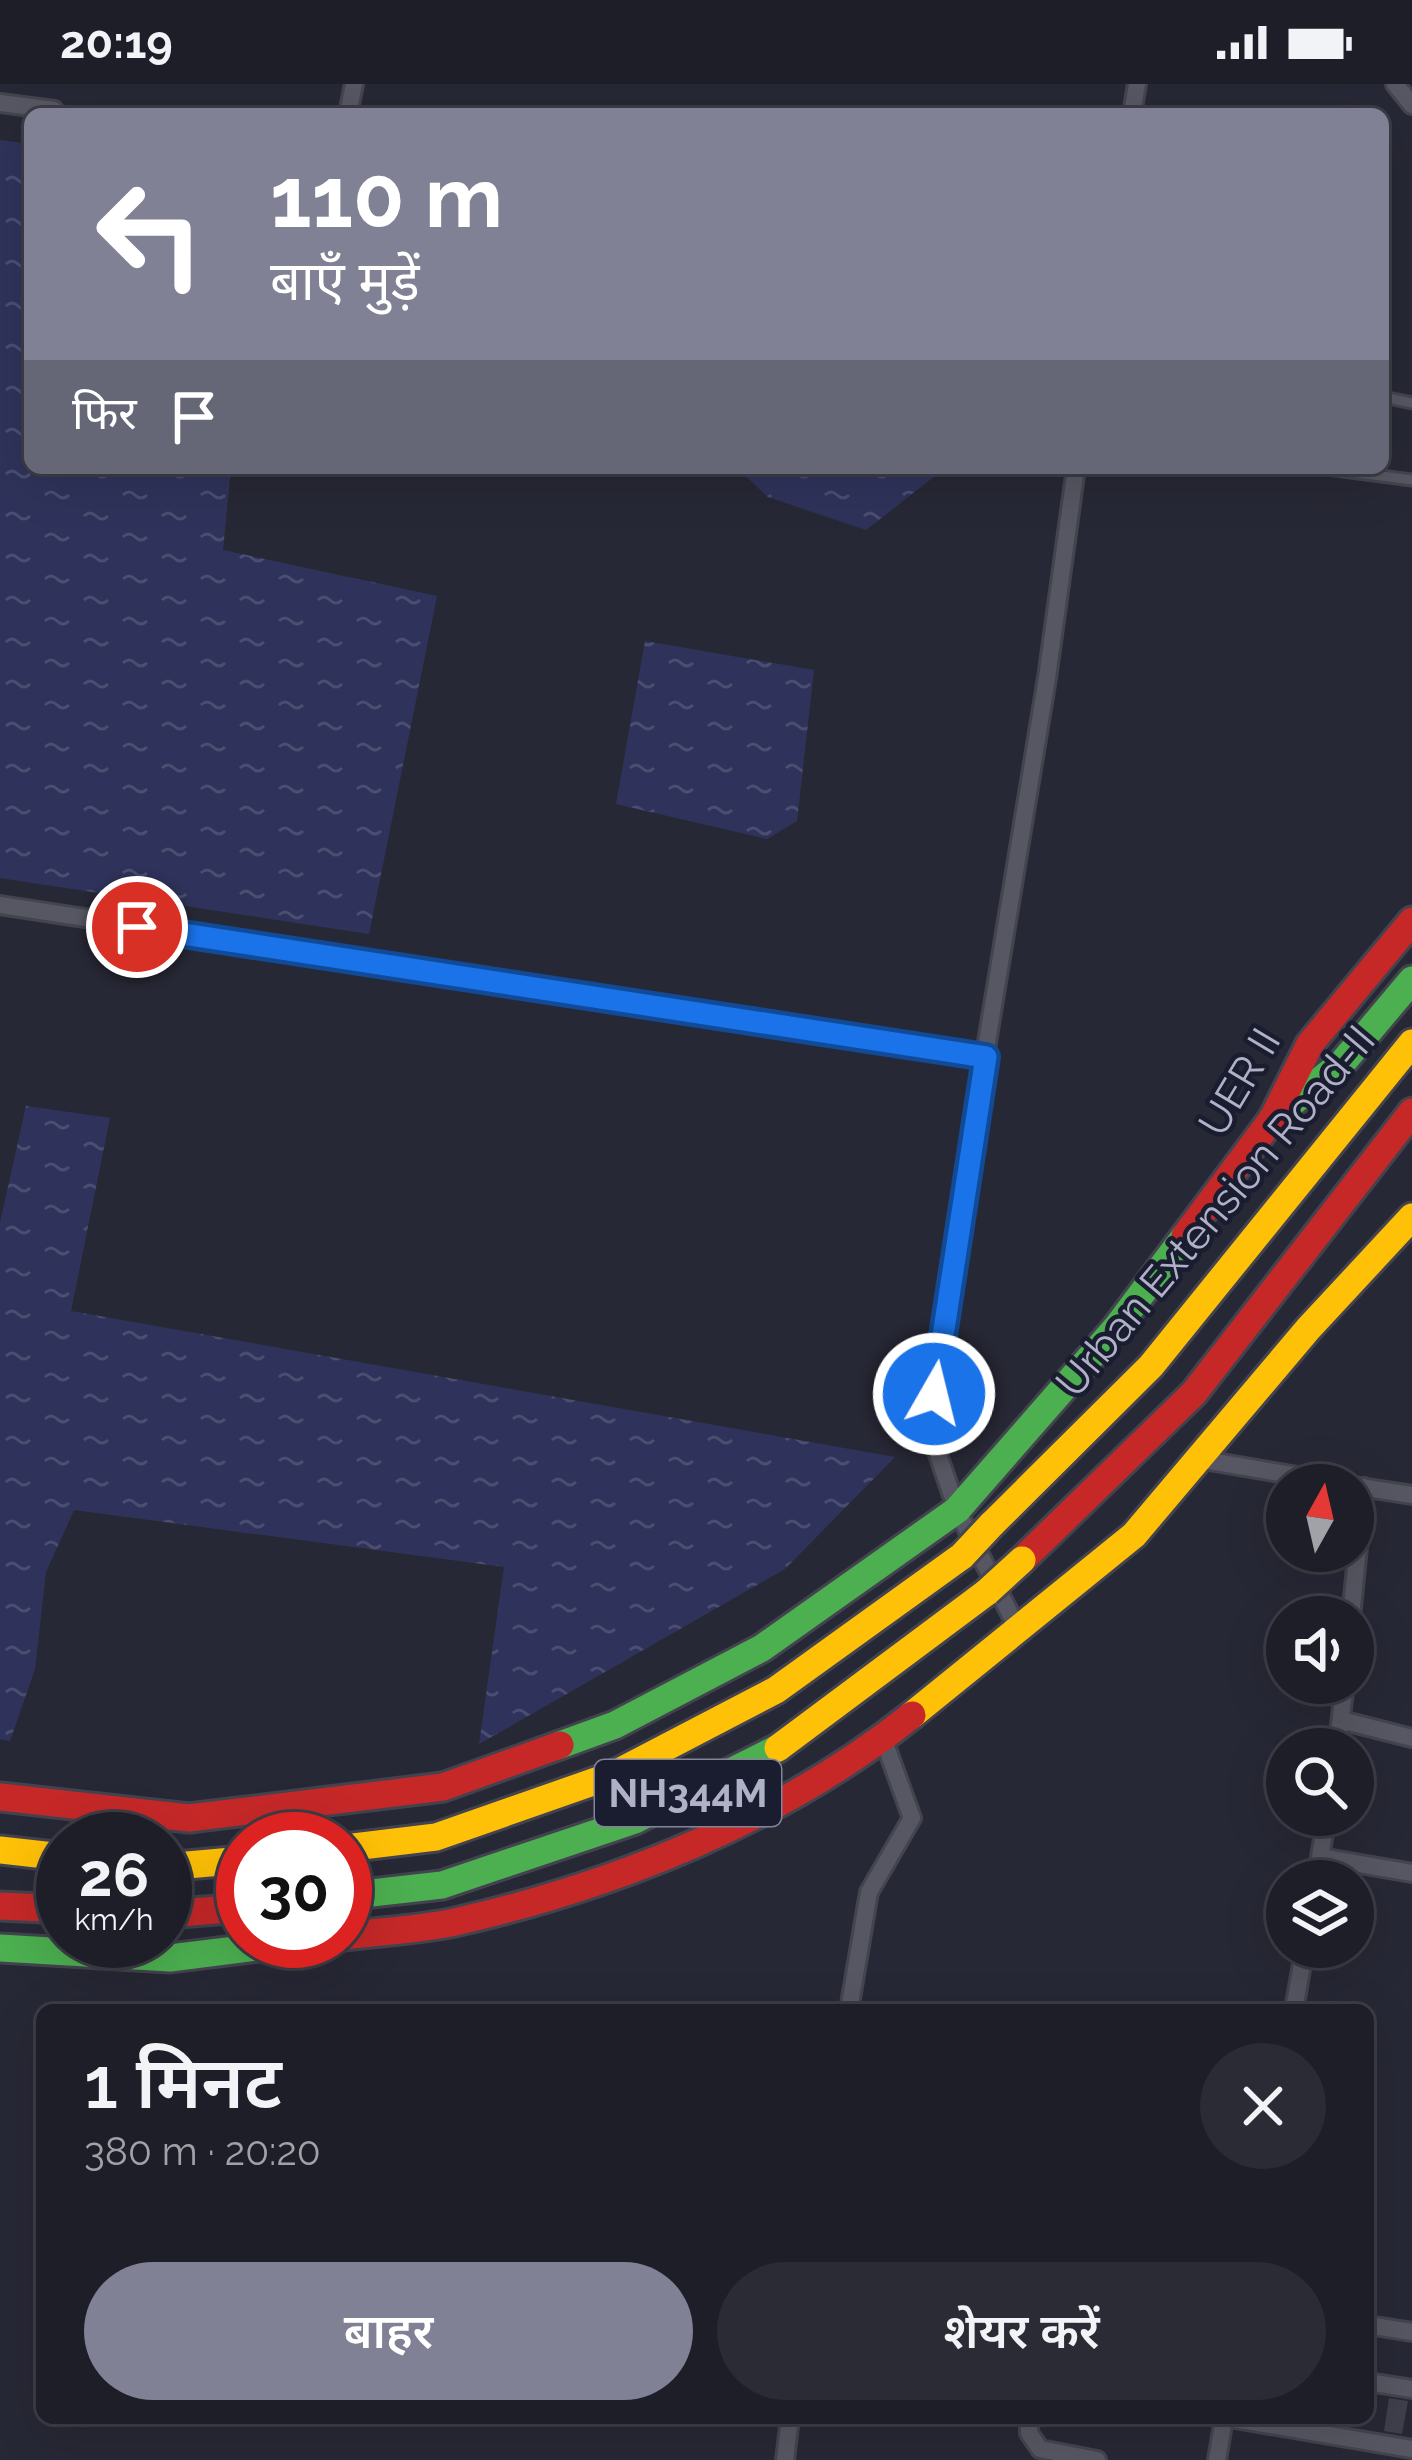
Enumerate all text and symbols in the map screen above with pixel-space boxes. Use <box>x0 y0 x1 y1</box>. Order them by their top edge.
text: 20:19 <box>60 16 173 69</box>
text: 110 m <box>270 148 503 247</box>
icon: left <box>72 156 228 312</box>
text: बाएँ मुड़ें <box>270 249 420 313</box>
icon: arrive <box>161 384 227 450</box>
text: फिर <box>72 387 137 440</box>
pin <box>86 876 188 978</box>
icon: arrive <box>104 894 170 960</box>
street label: Urban Extension Road-II <box>1046 1016 1385 1407</box>
street label: UER II <box>1188 1020 1290 1145</box>
position arrow <box>871 1331 997 1457</box>
north arrow <box>1266 1464 1374 1572</box>
map controls <box>1266 1464 1374 1968</box>
button: sound <box>1266 1596 1374 1704</box>
button: search <box>1266 1728 1374 1836</box>
road number: NH344M <box>595 1760 781 1826</box>
speed limit sign: 30 <box>216 1812 372 1968</box>
text: 26 <box>79 1840 149 1910</box>
button: layers <box>1266 1860 1374 1968</box>
text: km/h <box>74 1902 154 1937</box>
text: 1 मिनट <box>84 2040 282 2125</box>
button: close <box>1200 2043 1326 2169</box>
text: 380 m · 20:20 <box>84 2128 321 2174</box>
button: बाहर <box>84 2262 693 2400</box>
button: शेयर करें <box>717 2262 1326 2400</box>

